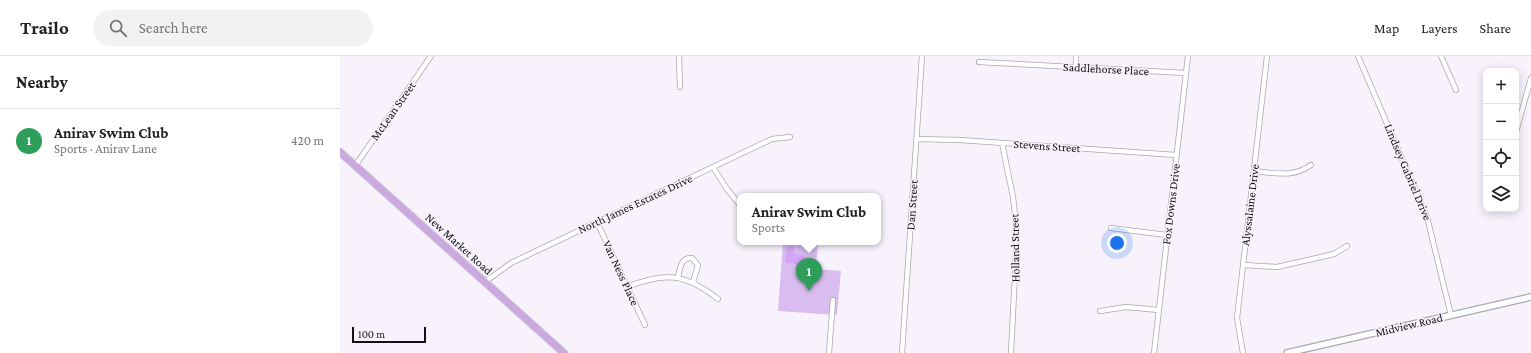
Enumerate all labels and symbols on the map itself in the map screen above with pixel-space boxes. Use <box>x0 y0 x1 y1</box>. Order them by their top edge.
street label: Saddlehorse Place <box>1063 60 1149 78</box>
street label: McLean Street <box>368 78 419 143</box>
street label: Lindsey Gabriel Drive <box>1381 122 1435 222</box>
street label: Stevens Street <box>1013 137 1082 155</box>
street label: Fox Downs Drive <box>1159 163 1183 245</box>
street label: Alyssalaine Drive <box>1238 163 1262 247</box>
street label: North James Estates Drive <box>576 171 694 237</box>
street label: Dan Street <box>903 178 921 231</box>
street label: New Market Road <box>423 210 496 278</box>
street label: Holland Street <box>1007 212 1023 283</box>
your location <box>1107 233 1127 253</box>
street label: Van Ness Place <box>600 238 642 308</box>
pin: 1 <box>796 258 822 291</box>
street label: Midview Road <box>1374 310 1445 340</box>
scale bar <box>352 325 426 344</box>

